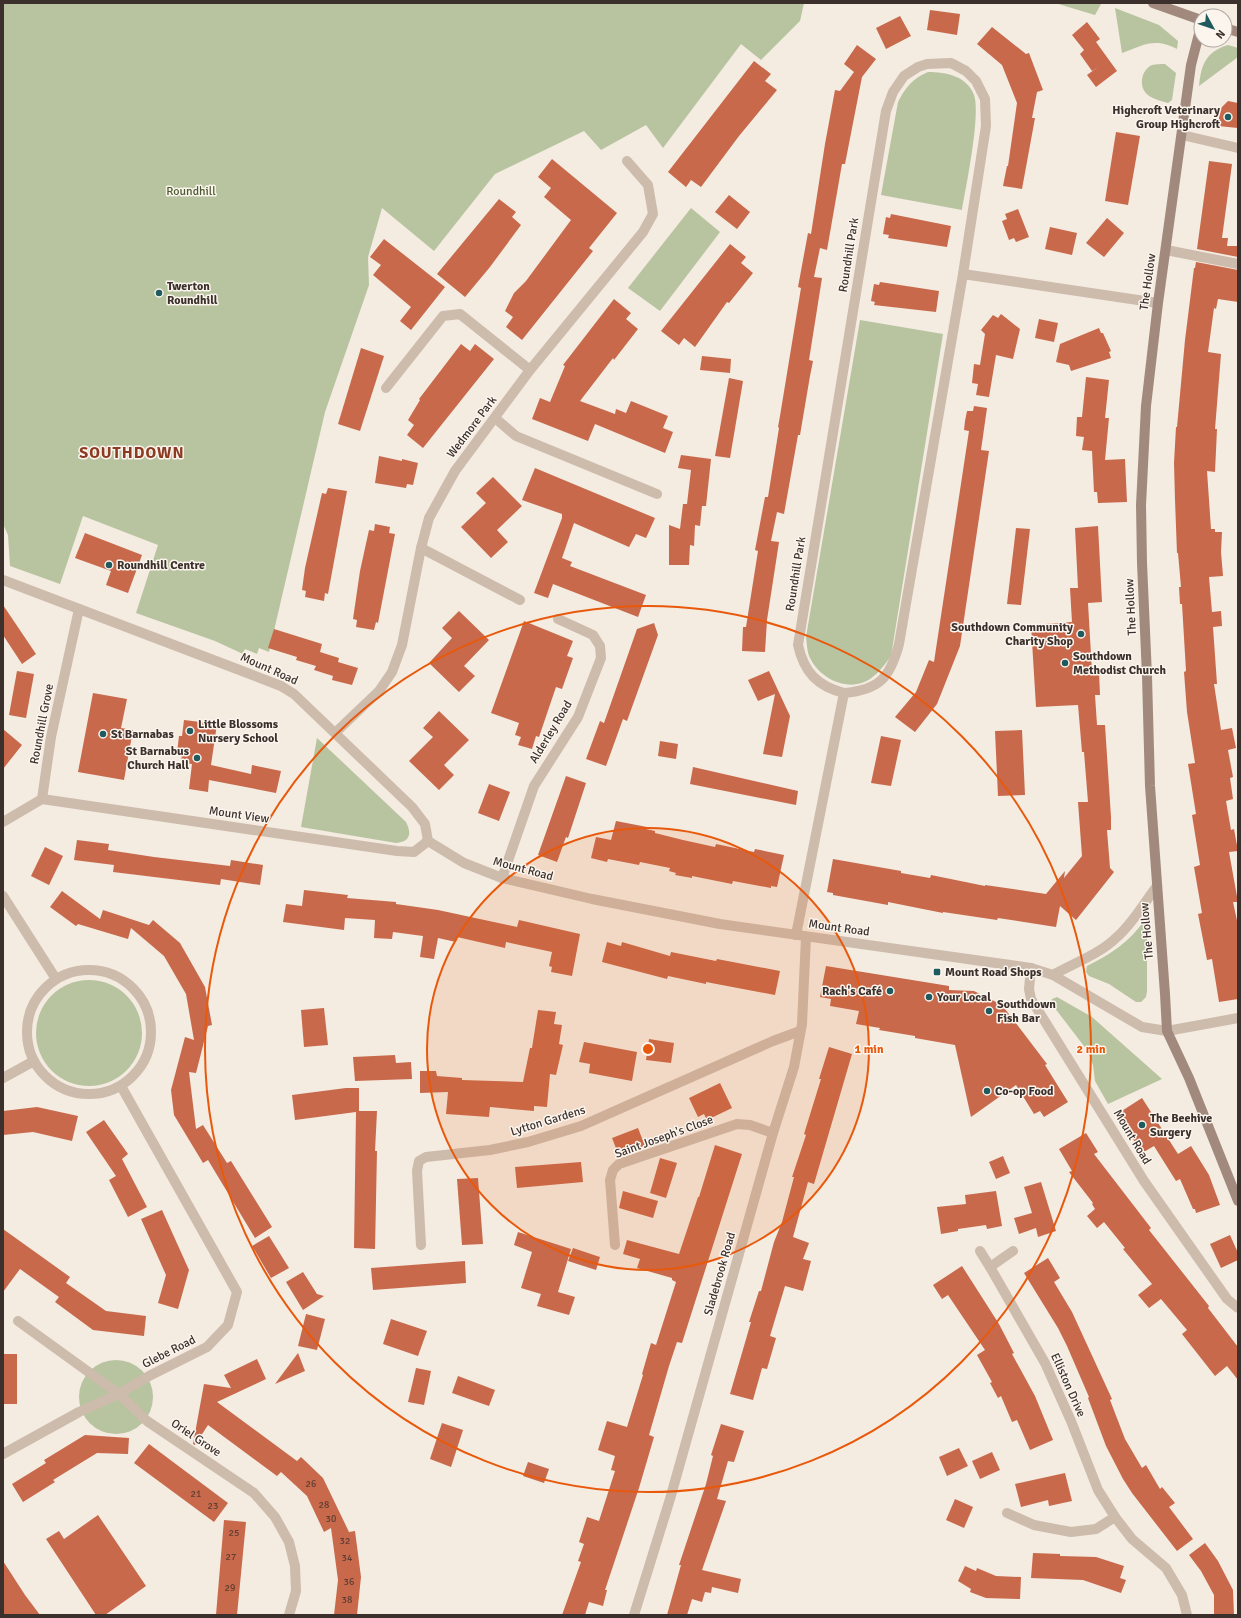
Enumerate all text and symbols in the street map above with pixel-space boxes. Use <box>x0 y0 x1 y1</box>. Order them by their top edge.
north arrow <box>1193 8 1233 48</box>
text: N <box>1213 27 1228 41</box>
place label: Highcroft Veterinary Group Highcroft <box>1112 103 1221 132</box>
marker: Highcroft Veterinary Group Highcroft <box>1223 112 1233 122</box>
park label: Roundhill <box>166 184 216 199</box>
street label: Roundhill Park <box>836 217 862 293</box>
street label: The Hollow <box>1137 252 1159 311</box>
place label: Twerton Roundhill <box>167 279 218 308</box>
marker: Twerton Roundhill <box>154 288 164 298</box>
street label: Wedmore Park <box>444 393 500 461</box>
district label: SOUTHDOWN <box>79 443 185 463</box>
street label: Roundhill Park <box>783 536 809 612</box>
place label: Roundhill Centre <box>117 558 205 573</box>
marker: Roundhill Centre <box>104 560 114 570</box>
street label: The Hollow <box>1122 578 1140 636</box>
place label: Southdown Community Charity Shop <box>951 620 1074 649</box>
marker: Southdown Community Charity Shop <box>1076 629 1086 639</box>
place label: Southdown Methodist Church <box>1073 649 1166 678</box>
street label: Mount Road <box>238 650 300 688</box>
marker: Southdown Methodist Church <box>1060 658 1070 668</box>
street label: Roundhill Grove <box>27 683 57 765</box>
street label: Alderley Road <box>526 698 576 766</box>
place label: Little Blossoms Nursery School <box>198 717 279 746</box>
marker: Little Blossoms Nursery School <box>185 726 195 736</box>
place label: St Barnabas <box>111 727 174 742</box>
marker: St Barnabas <box>98 729 108 739</box>
place label: St Barnabus Church Hall <box>126 744 190 773</box>
marker: St Barnabus Church Hall <box>192 753 202 763</box>
street label: Mount View <box>208 803 270 827</box>
street label: Mount Road <box>491 854 555 884</box>
street label: The Hollow <box>1137 902 1157 960</box>
street label: Mount Road <box>807 916 871 940</box>
place label: Mount Road Shops <box>945 965 1042 980</box>
marker: Mount Road Shops <box>932 967 942 977</box>
place label: Rach's Café <box>822 984 882 999</box>
marker: Rach's Café <box>885 986 895 996</box>
place label: Your Local <box>936 990 991 1005</box>
marker: Your Local <box>924 992 934 1002</box>
place label: Southdown Fish Bar <box>997 997 1056 1026</box>
marker: Southdown Fish Bar <box>984 1006 994 1016</box>
centre of rings <box>641 1042 655 1056</box>
text: 1 min <box>855 1042 884 1057</box>
text: 2 min <box>1077 1042 1106 1057</box>
place label: Co-op Food <box>995 1084 1054 1099</box>
marker: Co-op Food <box>982 1086 992 1096</box>
street label: Lytton Gardens <box>509 1103 587 1139</box>
street label: Mount Road <box>1110 1107 1154 1167</box>
place label: The Beehive Surgery <box>1150 1111 1212 1140</box>
street label: Saint Joseph's Close <box>613 1112 715 1162</box>
marker: The Beehive Surgery <box>1137 1120 1147 1130</box>
street label: Sladebrook Road <box>701 1231 739 1317</box>
street label: Glebe Road <box>140 1332 198 1372</box>
street label: Elliston Drive <box>1047 1351 1089 1419</box>
street label: Oriel Grove <box>168 1416 224 1460</box>
house number: 26 <box>306 1478 316 1490</box>
house number: 21 <box>191 1488 201 1500</box>
house number: 28 <box>319 1499 329 1511</box>
house number: 23 <box>208 1500 218 1512</box>
house number: 30 <box>326 1513 336 1525</box>
house number: 25 <box>229 1527 239 1539</box>
house number: 32 <box>340 1535 350 1547</box>
house number: 27 <box>226 1551 236 1563</box>
house number: 34 <box>342 1552 353 1564</box>
house number: 36 <box>344 1576 354 1588</box>
house number: 29 <box>225 1582 235 1594</box>
house number: 38 <box>342 1594 352 1606</box>

